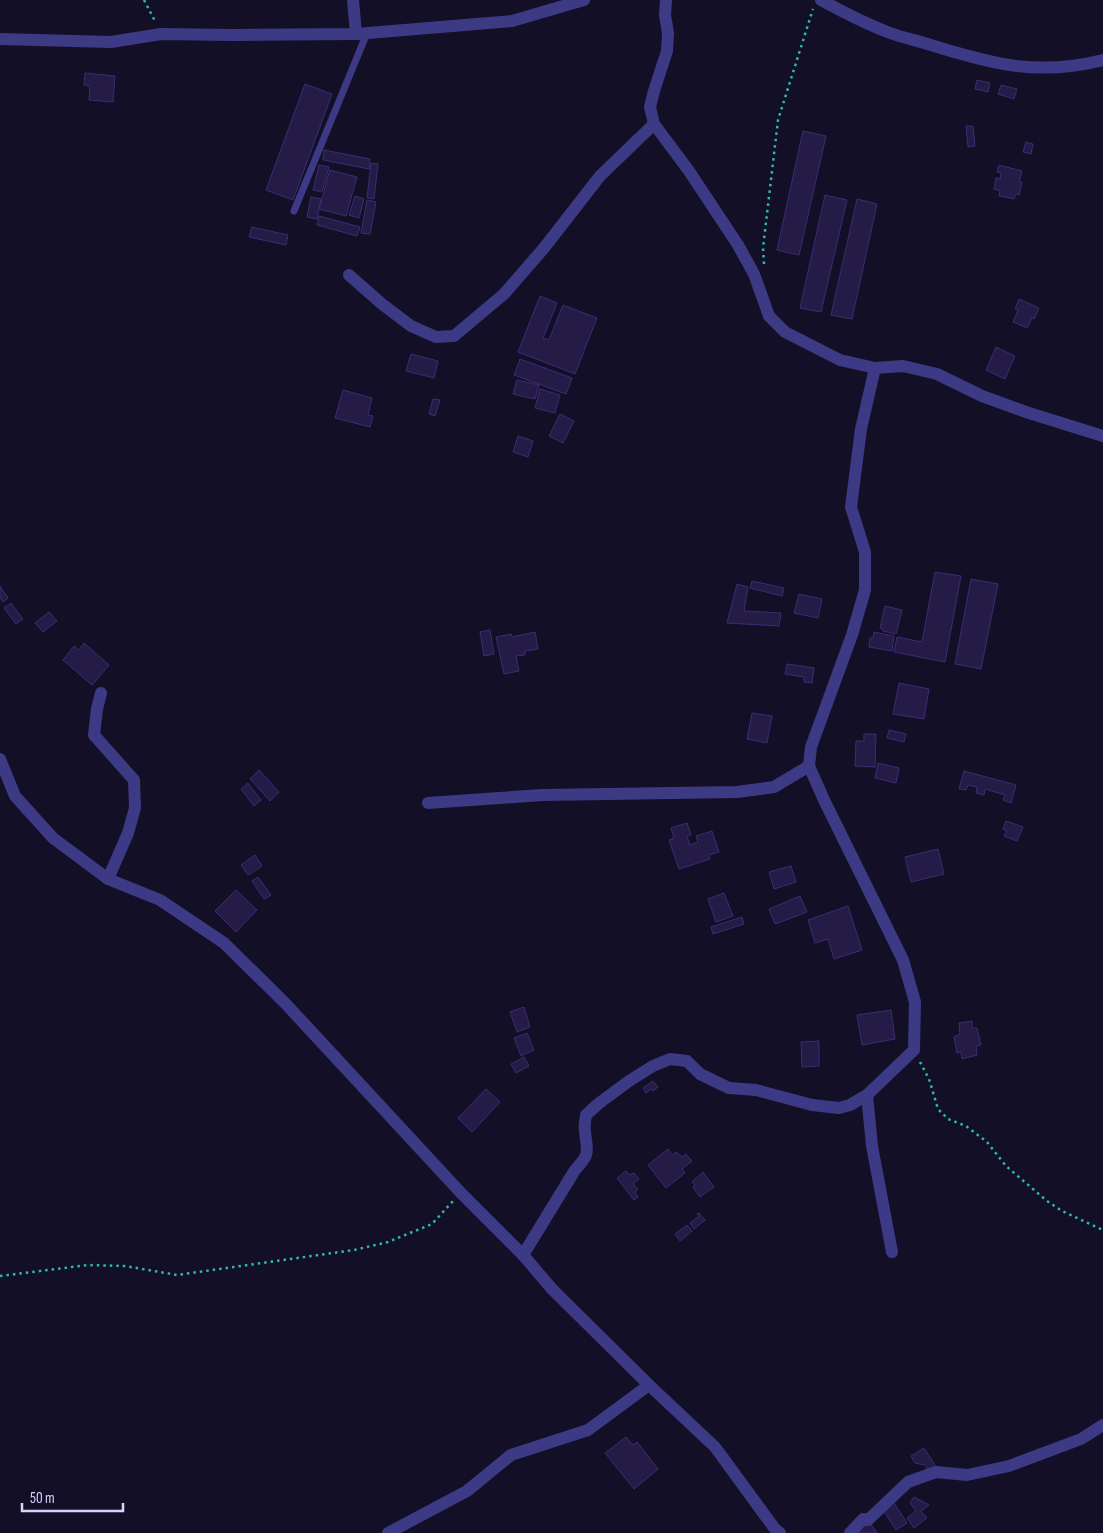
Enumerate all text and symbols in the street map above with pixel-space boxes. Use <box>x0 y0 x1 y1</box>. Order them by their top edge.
scale bar <box>22 1480 124 1512</box>
text: 50 m <box>30 1489 55 1508</box>

